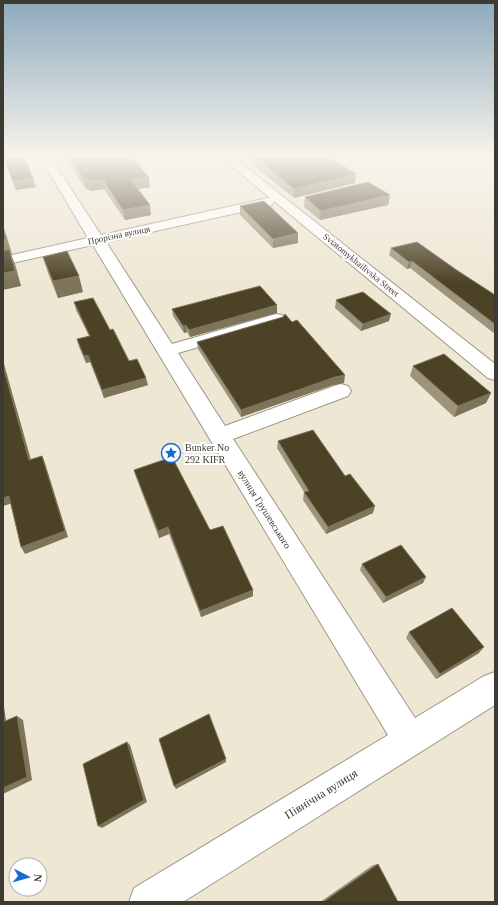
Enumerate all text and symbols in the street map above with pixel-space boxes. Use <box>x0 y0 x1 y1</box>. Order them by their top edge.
street label: Прорізна вулиця <box>87 224 151 246</box>
street label: Sviatomykhailivska Street <box>321 231 401 299</box>
place icon: Bunker No 292 KIFR <box>160 442 182 464</box>
place label: Bunker No 292 KIFR <box>185 442 229 465</box>
street label: вулиця Грушевського <box>236 468 293 551</box>
street label: Північна вулиця <box>282 766 360 822</box>
north arrow <box>8 857 48 897</box>
text: N <box>32 873 44 883</box>

